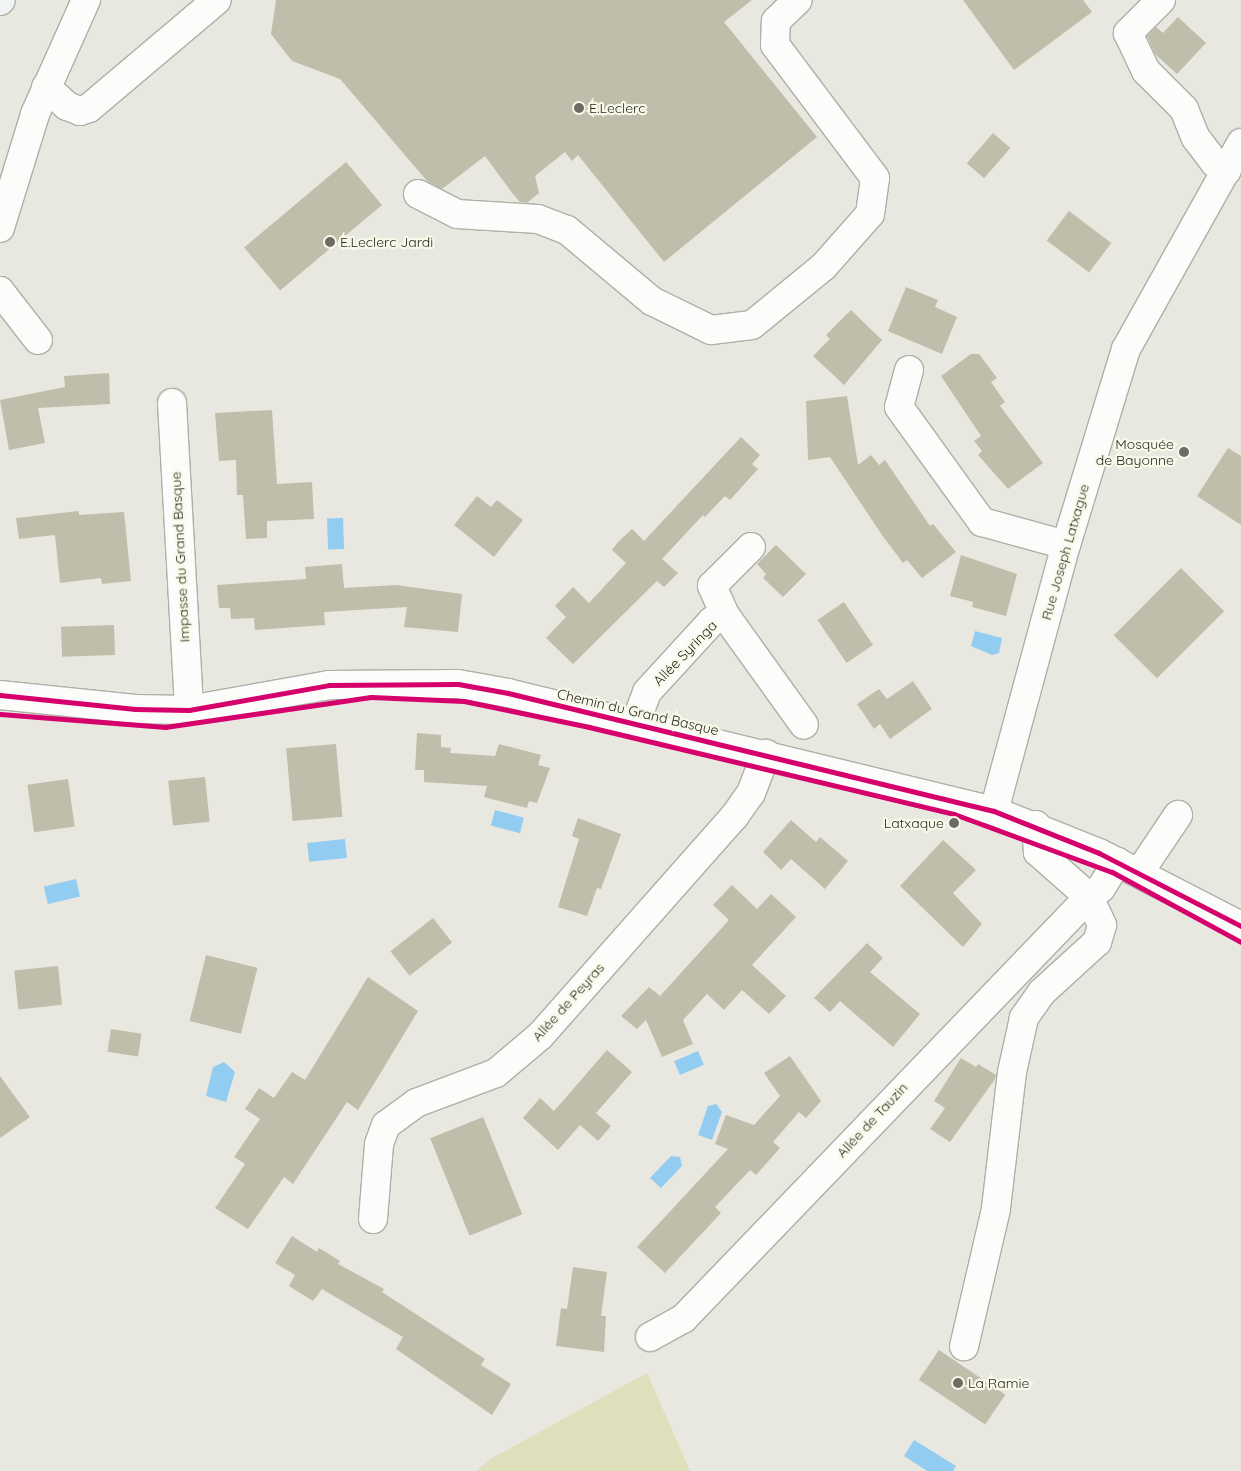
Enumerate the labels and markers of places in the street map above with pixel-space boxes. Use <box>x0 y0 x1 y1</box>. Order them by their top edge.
place label: E.Leclerc <box>589 100 645 116</box>
marker: E.Leclerc <box>573 102 585 114</box>
place label: E.Leclerc Jardi <box>340 234 433 250</box>
marker: E.Leclerc Jardi <box>324 236 336 248</box>
place label: Mosquée de Bayonne <box>1096 436 1174 468</box>
marker: Mosquée de Bayonne <box>1178 446 1190 458</box>
place label: Latxaque <box>884 815 944 831</box>
marker: Latxaque <box>948 817 960 829</box>
place label: La Ramie <box>968 1375 1029 1391</box>
marker: La Ramie <box>952 1377 964 1389</box>

